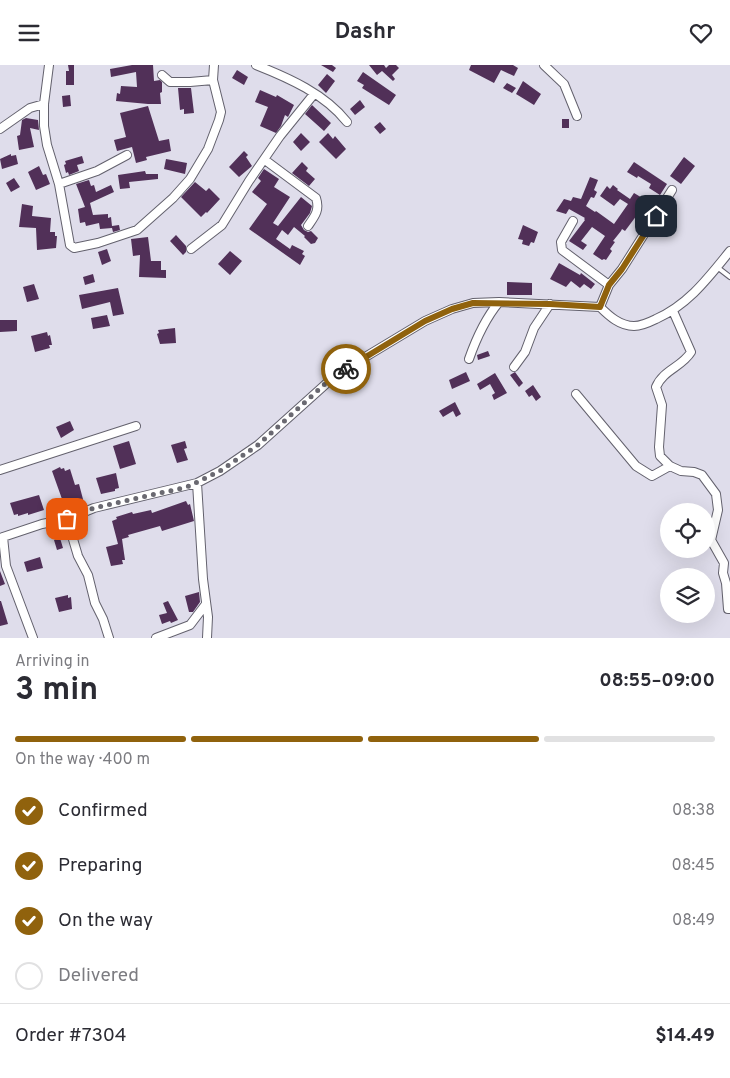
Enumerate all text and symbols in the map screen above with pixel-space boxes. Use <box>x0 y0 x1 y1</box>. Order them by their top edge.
icon: menu <box>15 19 43 47</box>
text: Dashr <box>335 19 395 46</box>
icon: heart <box>687 19 715 47</box>
pin <box>635 195 677 237</box>
icon: home <box>642 202 670 230</box>
courier <box>321 344 371 394</box>
icon: bike <box>332 355 360 383</box>
pin <box>46 498 88 540</box>
map controls <box>660 503 715 623</box>
button: locate <box>660 503 715 558</box>
icon: bag <box>53 505 81 533</box>
button: layers <box>660 568 715 623</box>
text: Arriving in <box>15 652 90 672</box>
text: 08:55–09:00 <box>599 669 715 693</box>
text: 3 min <box>15 671 98 711</box>
text: On the way · 400 m <box>15 750 150 770</box>
icon: check <box>15 797 43 825</box>
text: Confirmed <box>58 799 148 823</box>
text: 08:38 <box>672 801 715 821</box>
icon: check <box>15 852 43 880</box>
text: Preparing <box>58 854 142 878</box>
text: 08:45 <box>671 856 715 876</box>
icon: check <box>15 907 43 935</box>
text: On the way <box>58 909 153 933</box>
text: 08:49 <box>672 911 715 931</box>
text: Delivered <box>58 964 139 988</box>
text: Order #7304 <box>15 1024 127 1048</box>
text: $14.49 <box>655 1024 715 1048</box>

